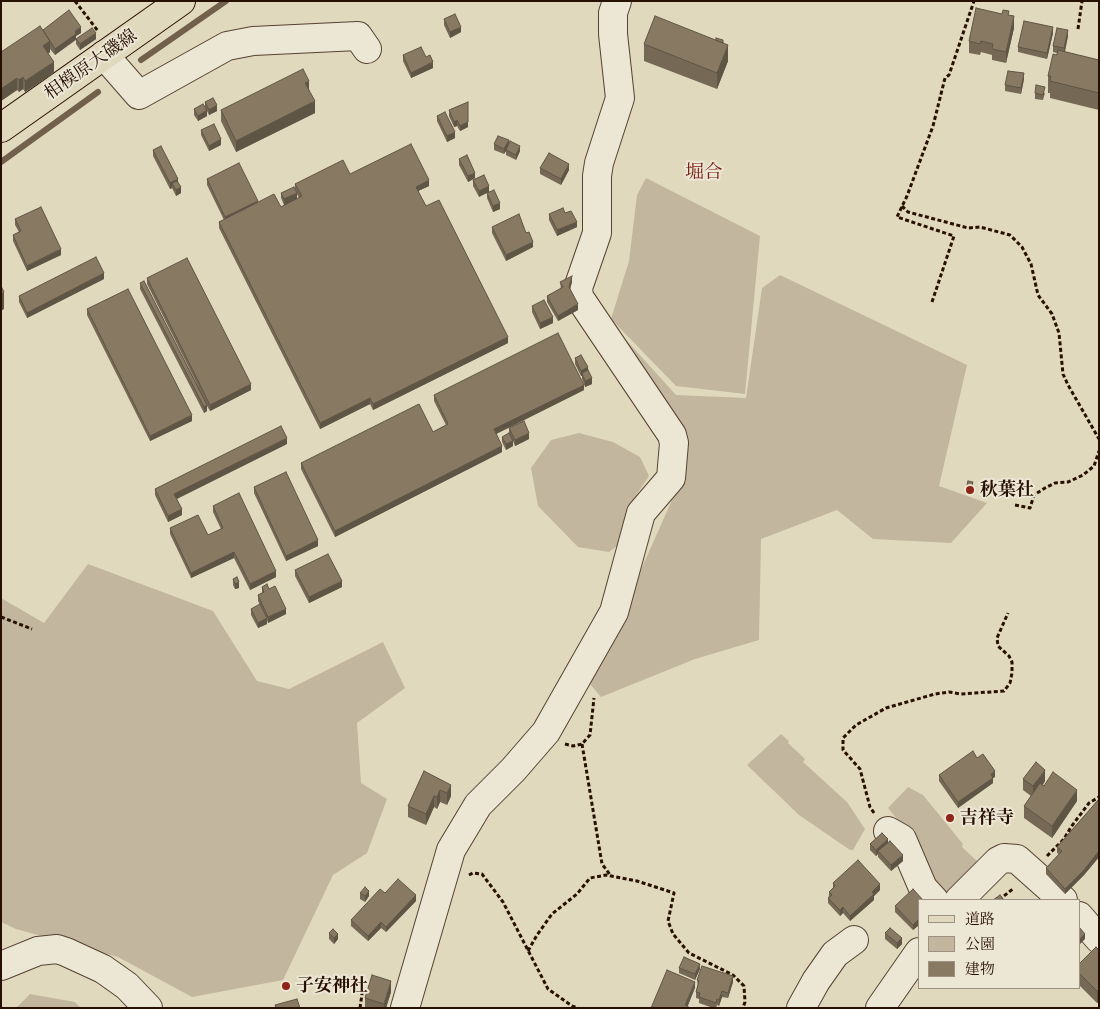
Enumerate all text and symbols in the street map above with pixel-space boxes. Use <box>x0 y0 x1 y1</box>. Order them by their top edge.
street label: 相模原大磯線 <box>41 25 141 105</box>
district label: 堀合 <box>685 162 723 184</box>
place label: 秋葉社 <box>980 479 1034 501</box>
marker: 秋葉社 <box>964 484 976 496</box>
place label: 吉祥寺 <box>960 807 1014 829</box>
marker: 吉祥寺 <box>944 812 956 824</box>
legend <box>918 899 1080 989</box>
text: 道路 <box>965 913 995 928</box>
text: 公園 <box>965 938 995 953</box>
text: 建物 <box>965 963 995 978</box>
place label: 子安神社 <box>296 975 368 997</box>
marker: 子安神社 <box>280 980 292 992</box>

